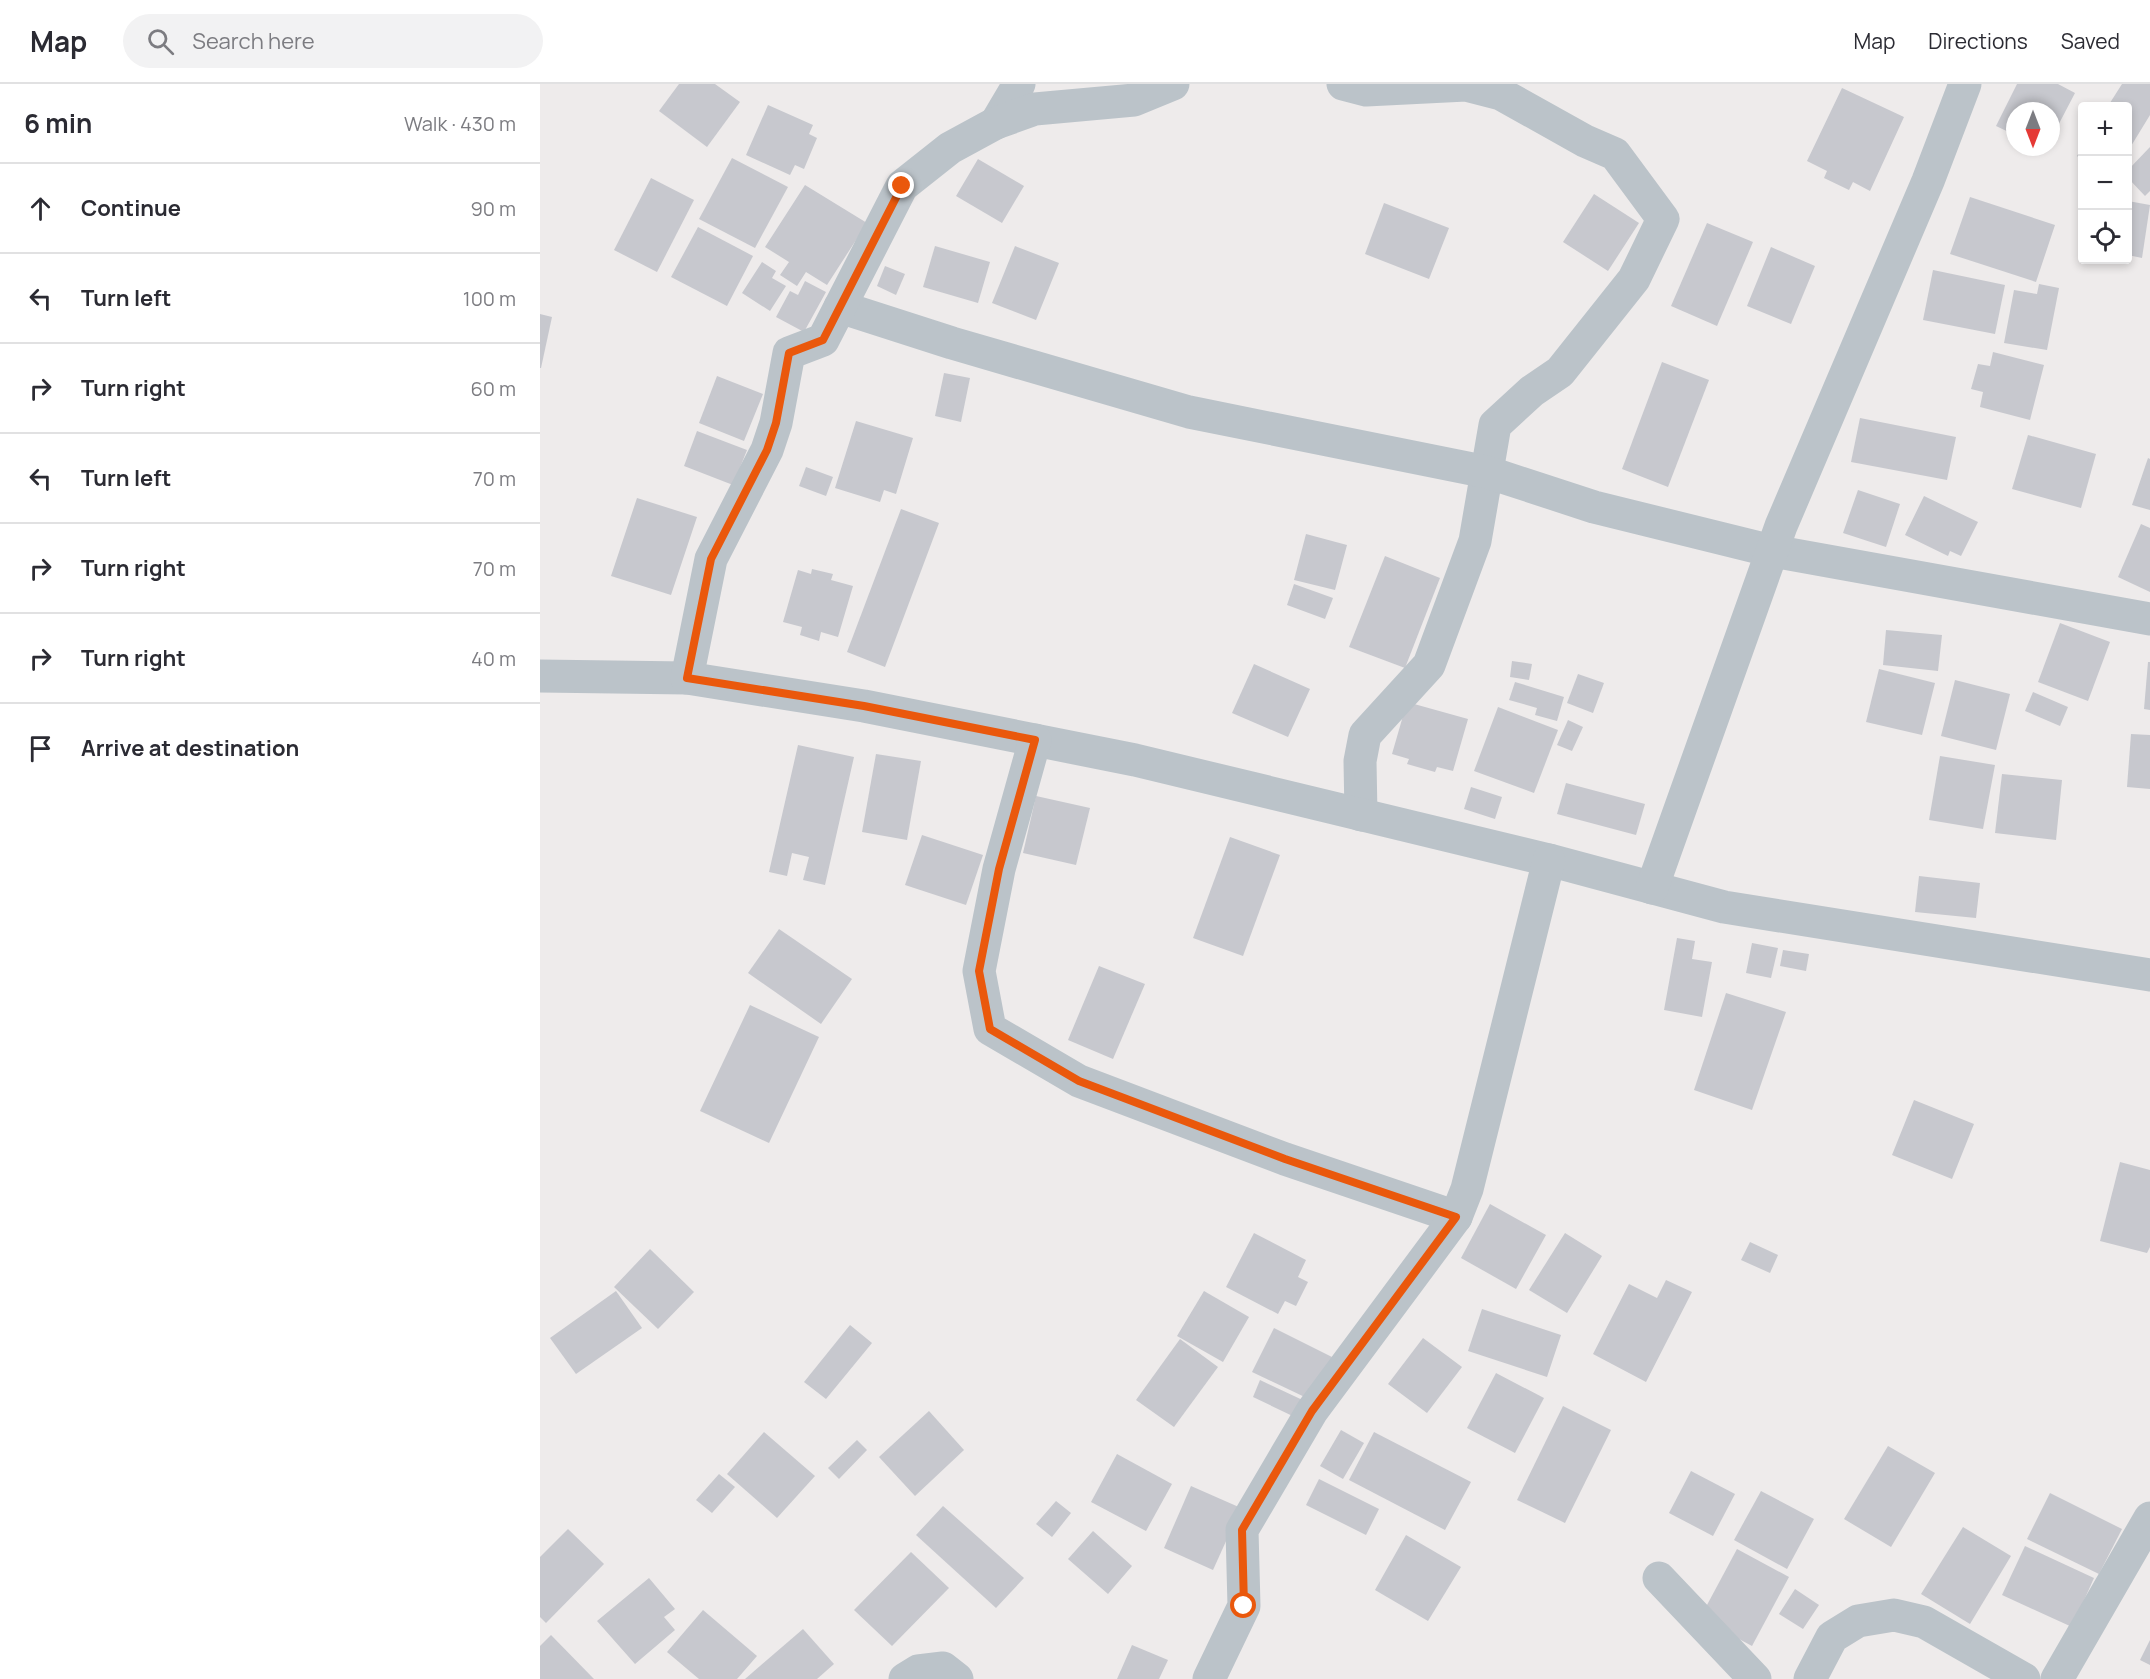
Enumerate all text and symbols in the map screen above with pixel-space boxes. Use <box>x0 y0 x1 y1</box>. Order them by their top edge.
search box <box>123 14 543 68</box>
text: Map <box>30 22 87 60</box>
icon: search <box>144 25 177 58</box>
text: Search here <box>192 26 315 56</box>
text: Map <box>1854 27 1895 55</box>
text: Directions <box>1928 27 2028 55</box>
text: Saved <box>2061 27 2120 55</box>
north arrow <box>2006 102 2060 156</box>
map controls <box>2078 102 2132 264</box>
button: + <box>2078 102 2132 156</box>
text: 6 min <box>24 105 92 141</box>
text: Walk · 430 m <box>404 110 516 137</box>
button: − <box>2078 156 2132 210</box>
route end <box>888 172 914 198</box>
icon: ahead <box>24 192 57 225</box>
text: Continue <box>81 193 181 223</box>
text: 90 m <box>470 195 516 222</box>
button: locate <box>2078 210 2132 264</box>
icon: left <box>24 282 57 315</box>
text: Turn left <box>81 283 171 313</box>
text: 100 m <box>463 285 516 312</box>
icon: right <box>24 372 57 405</box>
text: Turn right <box>81 373 186 403</box>
text: 60 m <box>470 375 516 402</box>
icon: left <box>24 462 57 495</box>
text: Turn left <box>81 463 171 493</box>
text: 70 m <box>473 465 516 492</box>
icon: right <box>24 552 57 585</box>
text: Turn right <box>81 553 186 583</box>
text: 70 m <box>473 555 516 582</box>
icon: right <box>24 642 57 675</box>
text: Turn right <box>81 643 186 673</box>
text: 40 m <box>471 645 516 672</box>
icon: arrive <box>24 732 57 765</box>
text: Arrive at destination <box>81 733 299 763</box>
route start <box>1230 1592 1256 1618</box>

